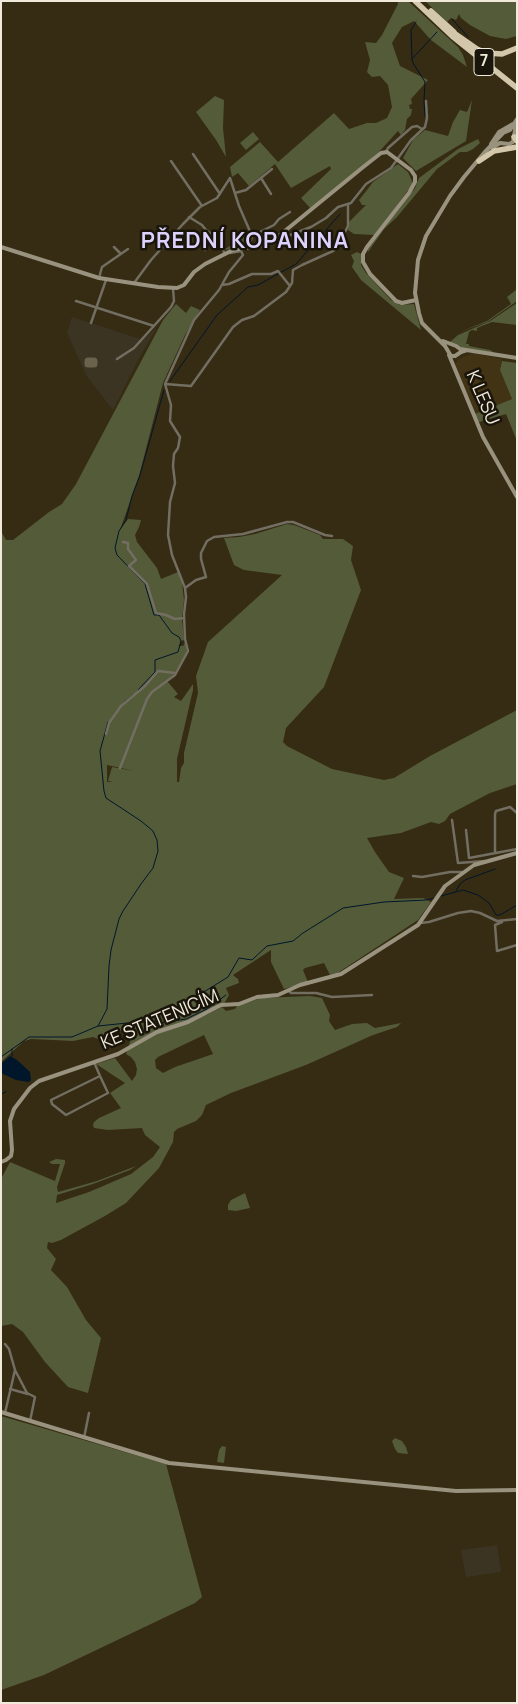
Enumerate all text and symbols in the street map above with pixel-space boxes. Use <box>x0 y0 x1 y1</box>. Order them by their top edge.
road number: 7 <box>474 48 494 76</box>
district label: PŘEDNÍ KOPANINA <box>139 229 351 255</box>
street label: K LESU <box>461 368 503 428</box>
street label: KE STATENICÍM <box>98 985 222 1055</box>

